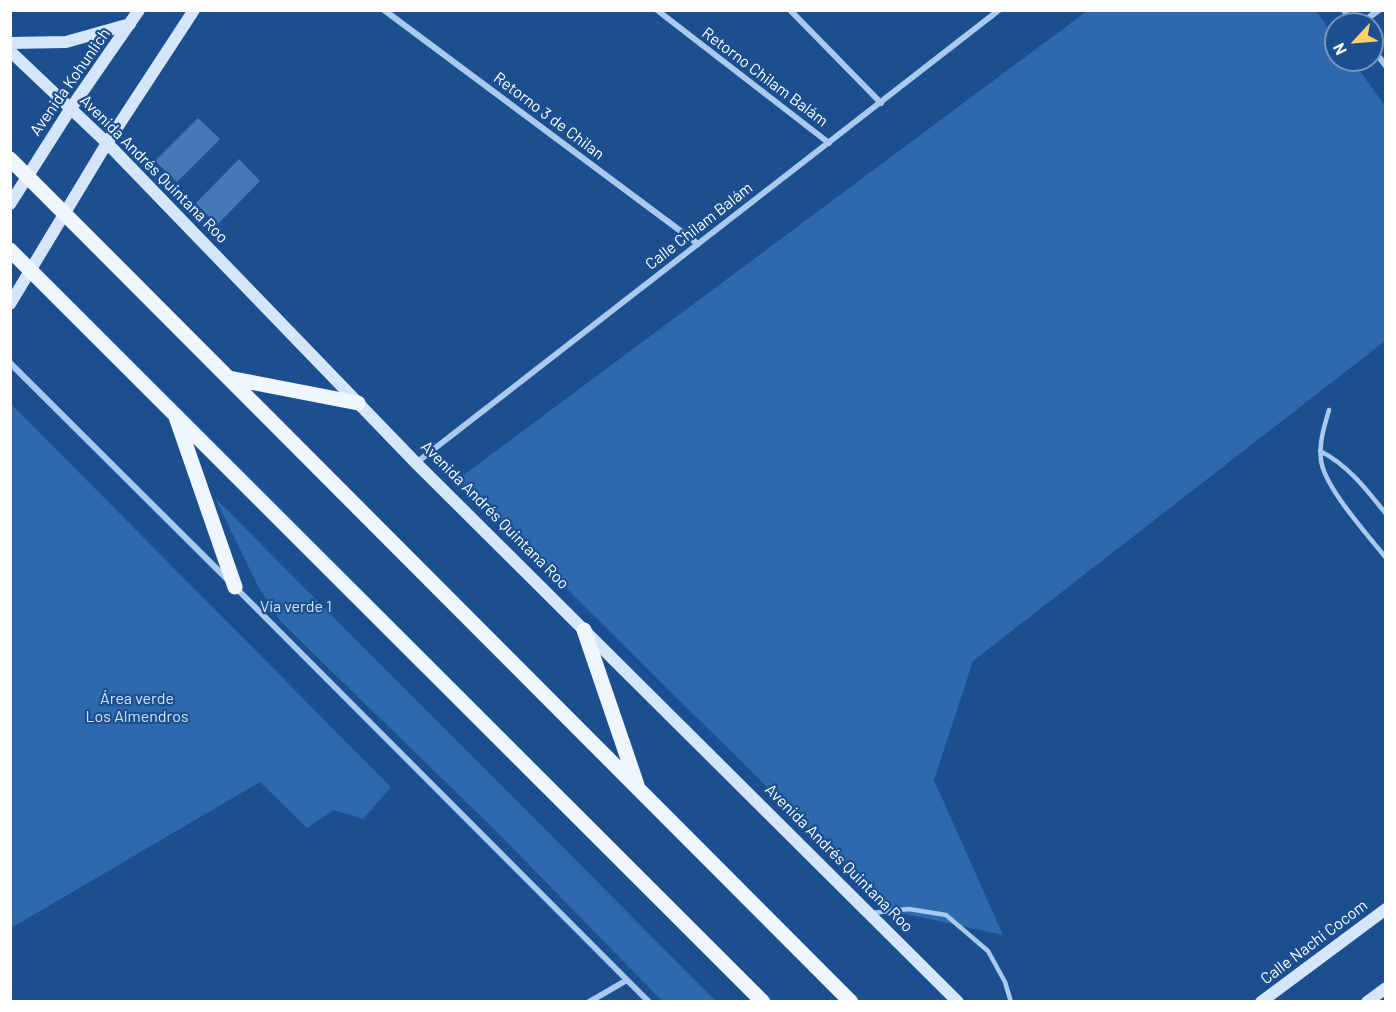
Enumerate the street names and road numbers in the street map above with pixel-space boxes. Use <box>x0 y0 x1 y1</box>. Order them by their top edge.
street label: Retorno Chilam Balám <box>698 23 832 131</box>
street label: Avenida Kohunlich <box>26 25 114 139</box>
street label: Retorno 3 de Chilan <box>490 68 608 164</box>
street label: Avenida Andrés Quintana Roo <box>76 91 232 247</box>
street label: Calle Chilam Balám <box>642 178 756 274</box>
street label: Avenida Andrés Quintana Roo <box>417 437 573 593</box>
street label: Avenida Andrés Quintana Roo <box>761 780 917 936</box>
street label: Calle Nachi Cocom <box>1257 896 1371 988</box>

